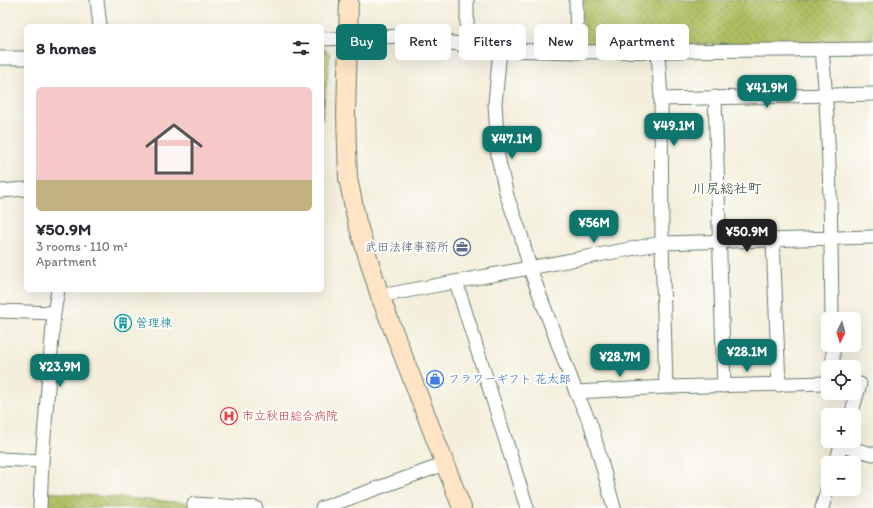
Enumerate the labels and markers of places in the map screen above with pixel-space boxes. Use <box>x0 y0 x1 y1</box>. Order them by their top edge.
pin: ¥41.9M <box>734 75 800 109</box>
pin: ¥49.1M <box>641 113 707 147</box>
pin: ¥47.1M <box>479 126 545 160</box>
pin: ¥56M <box>570 210 618 244</box>
pin: ¥50.9M <box>714 219 780 253</box>
office icon: 武田法律事務所 <box>452 237 472 257</box>
place label: 武田法律事務所 <box>365 240 449 254</box>
building icon: 管理棟 <box>113 313 133 333</box>
place label: 管理棟 <box>136 316 172 330</box>
pin: ¥28.1M <box>714 339 780 373</box>
pin: ¥28.7M <box>587 344 653 378</box>
pin: ¥23.9M <box>27 354 93 388</box>
shop icon: フラワーギフト 花太郎 <box>425 369 445 389</box>
place label: フラワーギフト 花太郎 <box>448 372 571 386</box>
hospital icon: 市立秋田総合病院 <box>219 406 239 426</box>
place label: 市立秋田総合病院 <box>242 409 338 423</box>

